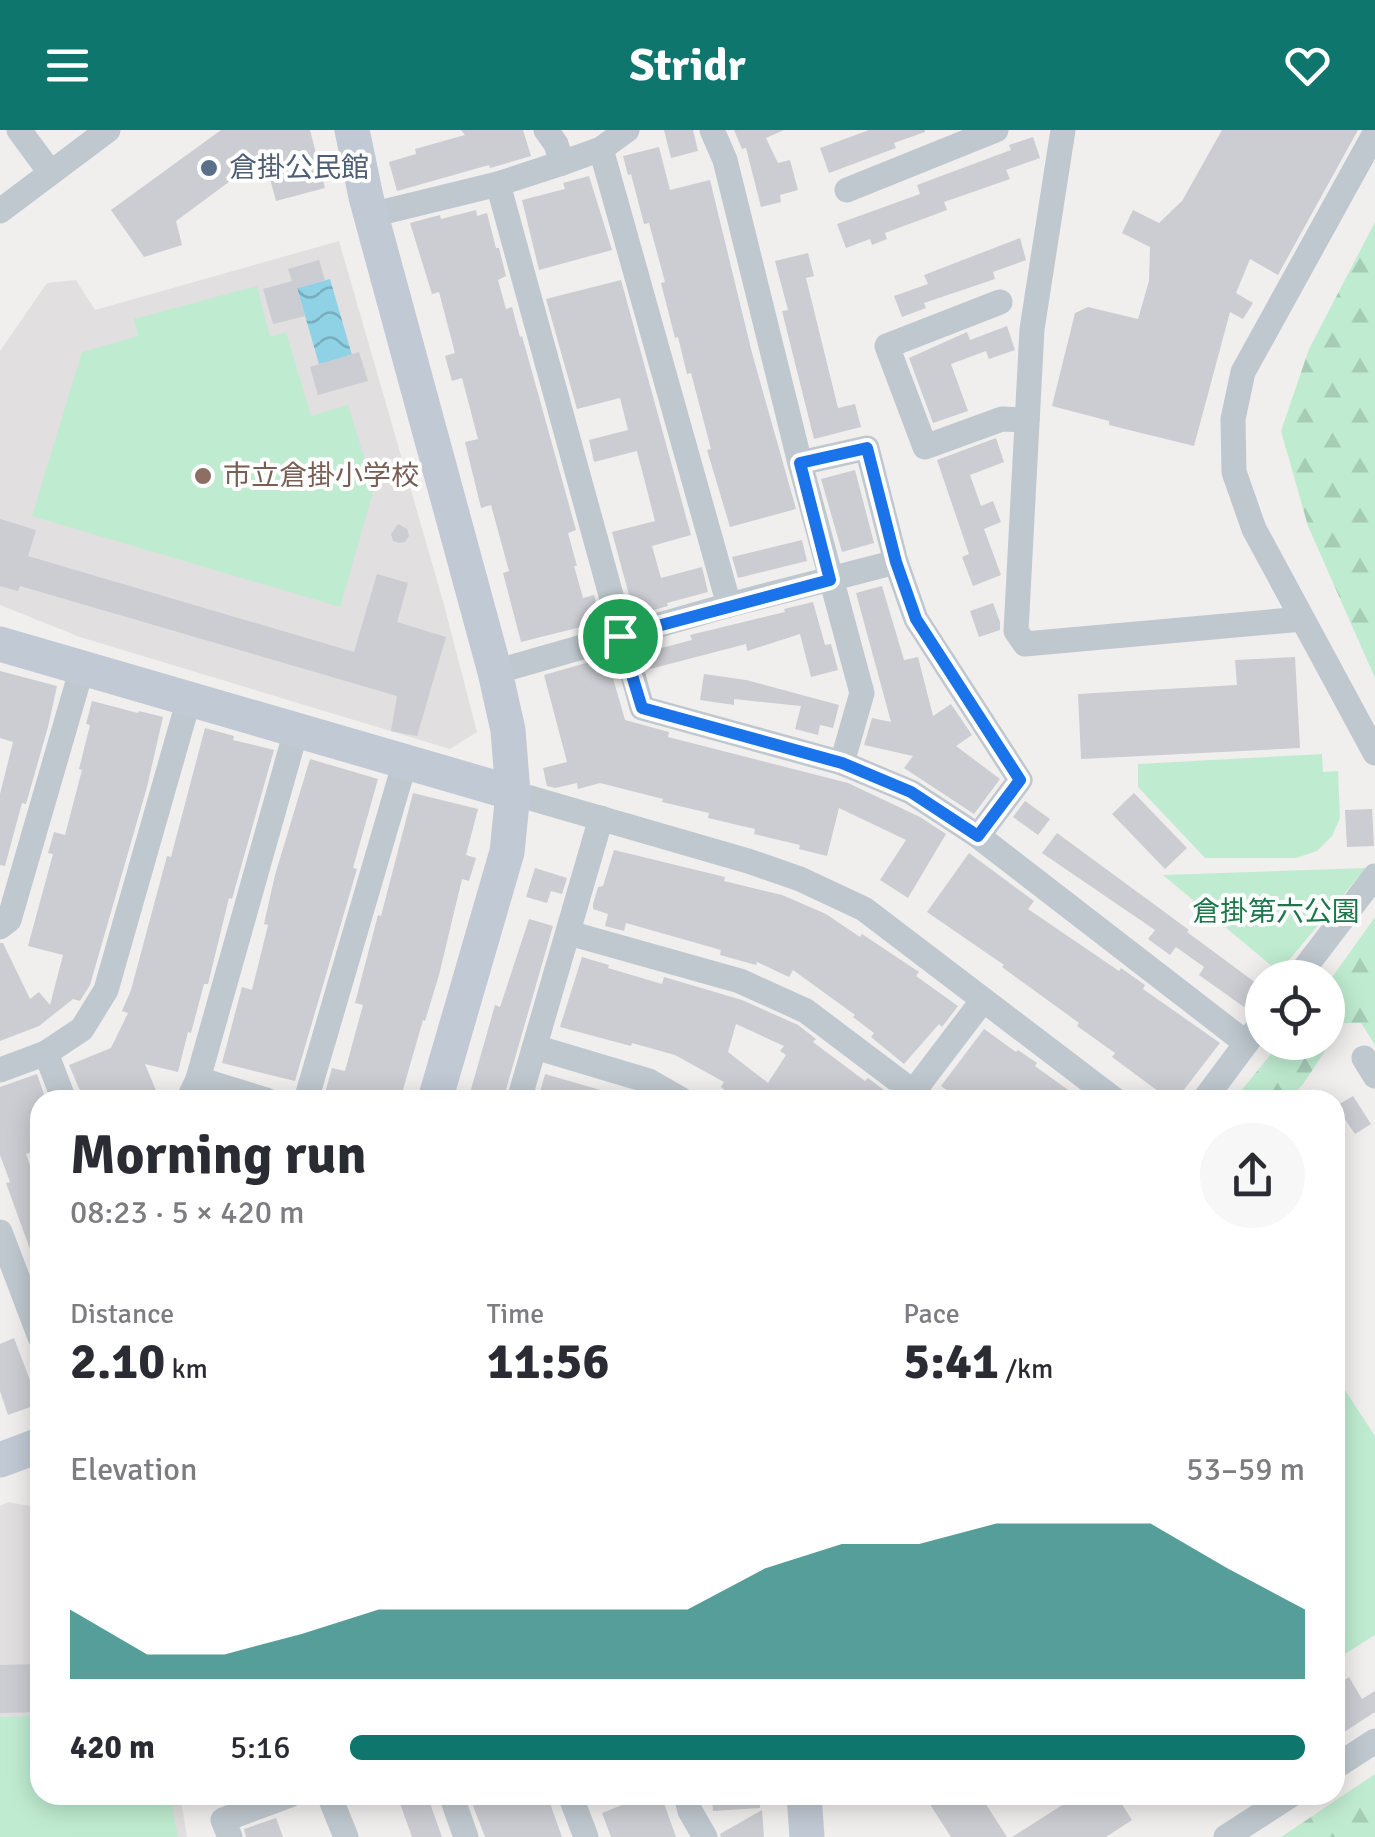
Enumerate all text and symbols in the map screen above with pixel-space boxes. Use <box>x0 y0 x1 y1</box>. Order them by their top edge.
icon: menu <box>40 38 95 93</box>
text: Stridr <box>629 38 746 93</box>
icon: heart <box>1280 38 1335 93</box>
place label: 倉掛公民館 <box>229 151 369 185</box>
marker: 倉掛公民館 <box>198 157 220 179</box>
place label: 市立倉掛小学校 <box>223 459 419 493</box>
marker: 市立倉掛小学校 <box>192 465 214 487</box>
pin <box>578 594 663 679</box>
icon: arrive <box>593 609 648 664</box>
park label: 倉掛第六公園 <box>1192 895 1360 929</box>
map controls <box>1245 960 1345 1060</box>
button: locate <box>1245 960 1345 1060</box>
text: Morning run <box>70 1121 367 1189</box>
button: share <box>1200 1123 1305 1228</box>
text: 08:23 · 5 × 420 m <box>70 1193 305 1232</box>
text: Distance <box>70 1297 174 1331</box>
text: Time <box>487 1297 544 1331</box>
text: Pace <box>903 1297 960 1331</box>
text: 2.10 <box>70 1331 165 1393</box>
text: 11:56 <box>487 1331 609 1393</box>
text: 5:41 <box>903 1331 999 1393</box>
text: km <box>165 1352 208 1386</box>
text: /km <box>999 1352 1053 1386</box>
text: Elevation <box>70 1450 197 1489</box>
text: 53–59 m <box>1186 1450 1305 1489</box>
text: 420 m <box>70 1728 155 1767</box>
text: 5:16 <box>230 1728 290 1767</box>

